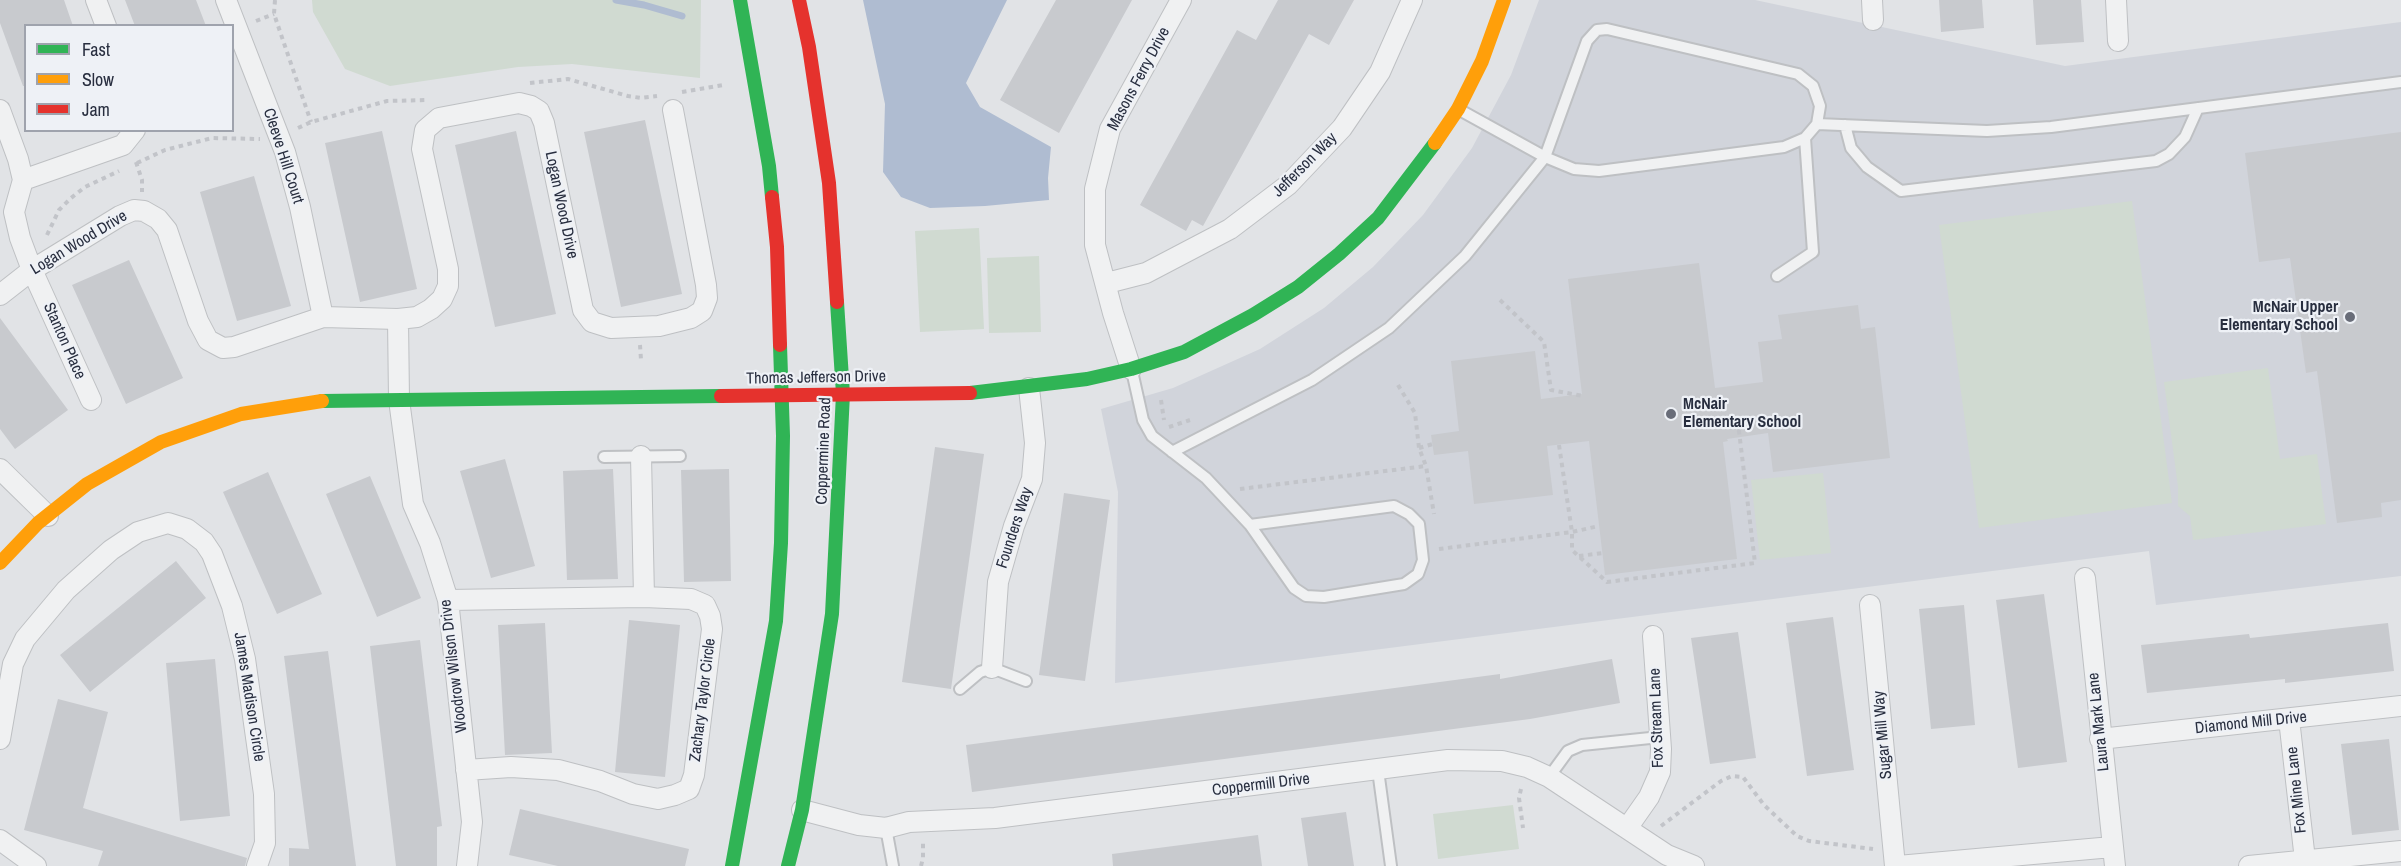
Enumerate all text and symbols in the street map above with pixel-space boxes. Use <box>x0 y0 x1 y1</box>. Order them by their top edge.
legend <box>24 24 234 132</box>
street label: Masons Ferry Drive <box>1104 24 1174 134</box>
text: Fast <box>82 37 110 62</box>
text: Slow <box>82 67 114 92</box>
text: Jam <box>82 97 110 122</box>
street label: Cleeve Hill Court <box>259 106 307 206</box>
street label: Jefferson Way <box>1269 129 1341 201</box>
street label: Logan Wood Drive <box>540 150 582 260</box>
street label: Logan Wood Drive <box>27 207 131 279</box>
place label: McNair Upper Elementary School <box>2220 298 2338 336</box>
street label: Stanton Place <box>39 300 89 382</box>
marker: McNair Upper Elementary School <box>2343 310 2357 324</box>
street label: Thomas Jefferson Drive <box>746 367 886 389</box>
place label: McNair Elementary School <box>1683 395 1801 433</box>
street label: Coppermine Road <box>813 397 835 505</box>
marker: McNair Elementary School <box>1664 407 1678 421</box>
street label: Founders Way <box>993 485 1037 571</box>
street label: Woodrow Wilson Drive <box>436 598 472 734</box>
street label: James Madison Circle <box>229 631 269 763</box>
street label: Zachary Taylor Circle <box>686 637 720 763</box>
street label: Fox Stream Lane <box>1646 668 1668 768</box>
street label: Laura Mark Lane <box>2084 672 2114 772</box>
street label: Sugar Mill Way <box>1870 690 1896 780</box>
street label: Diamond Mill Drive <box>2194 708 2308 738</box>
street label: Fox Mine Lane <box>2283 746 2311 834</box>
street label: Coppermill Drive <box>1211 769 1311 801</box>

